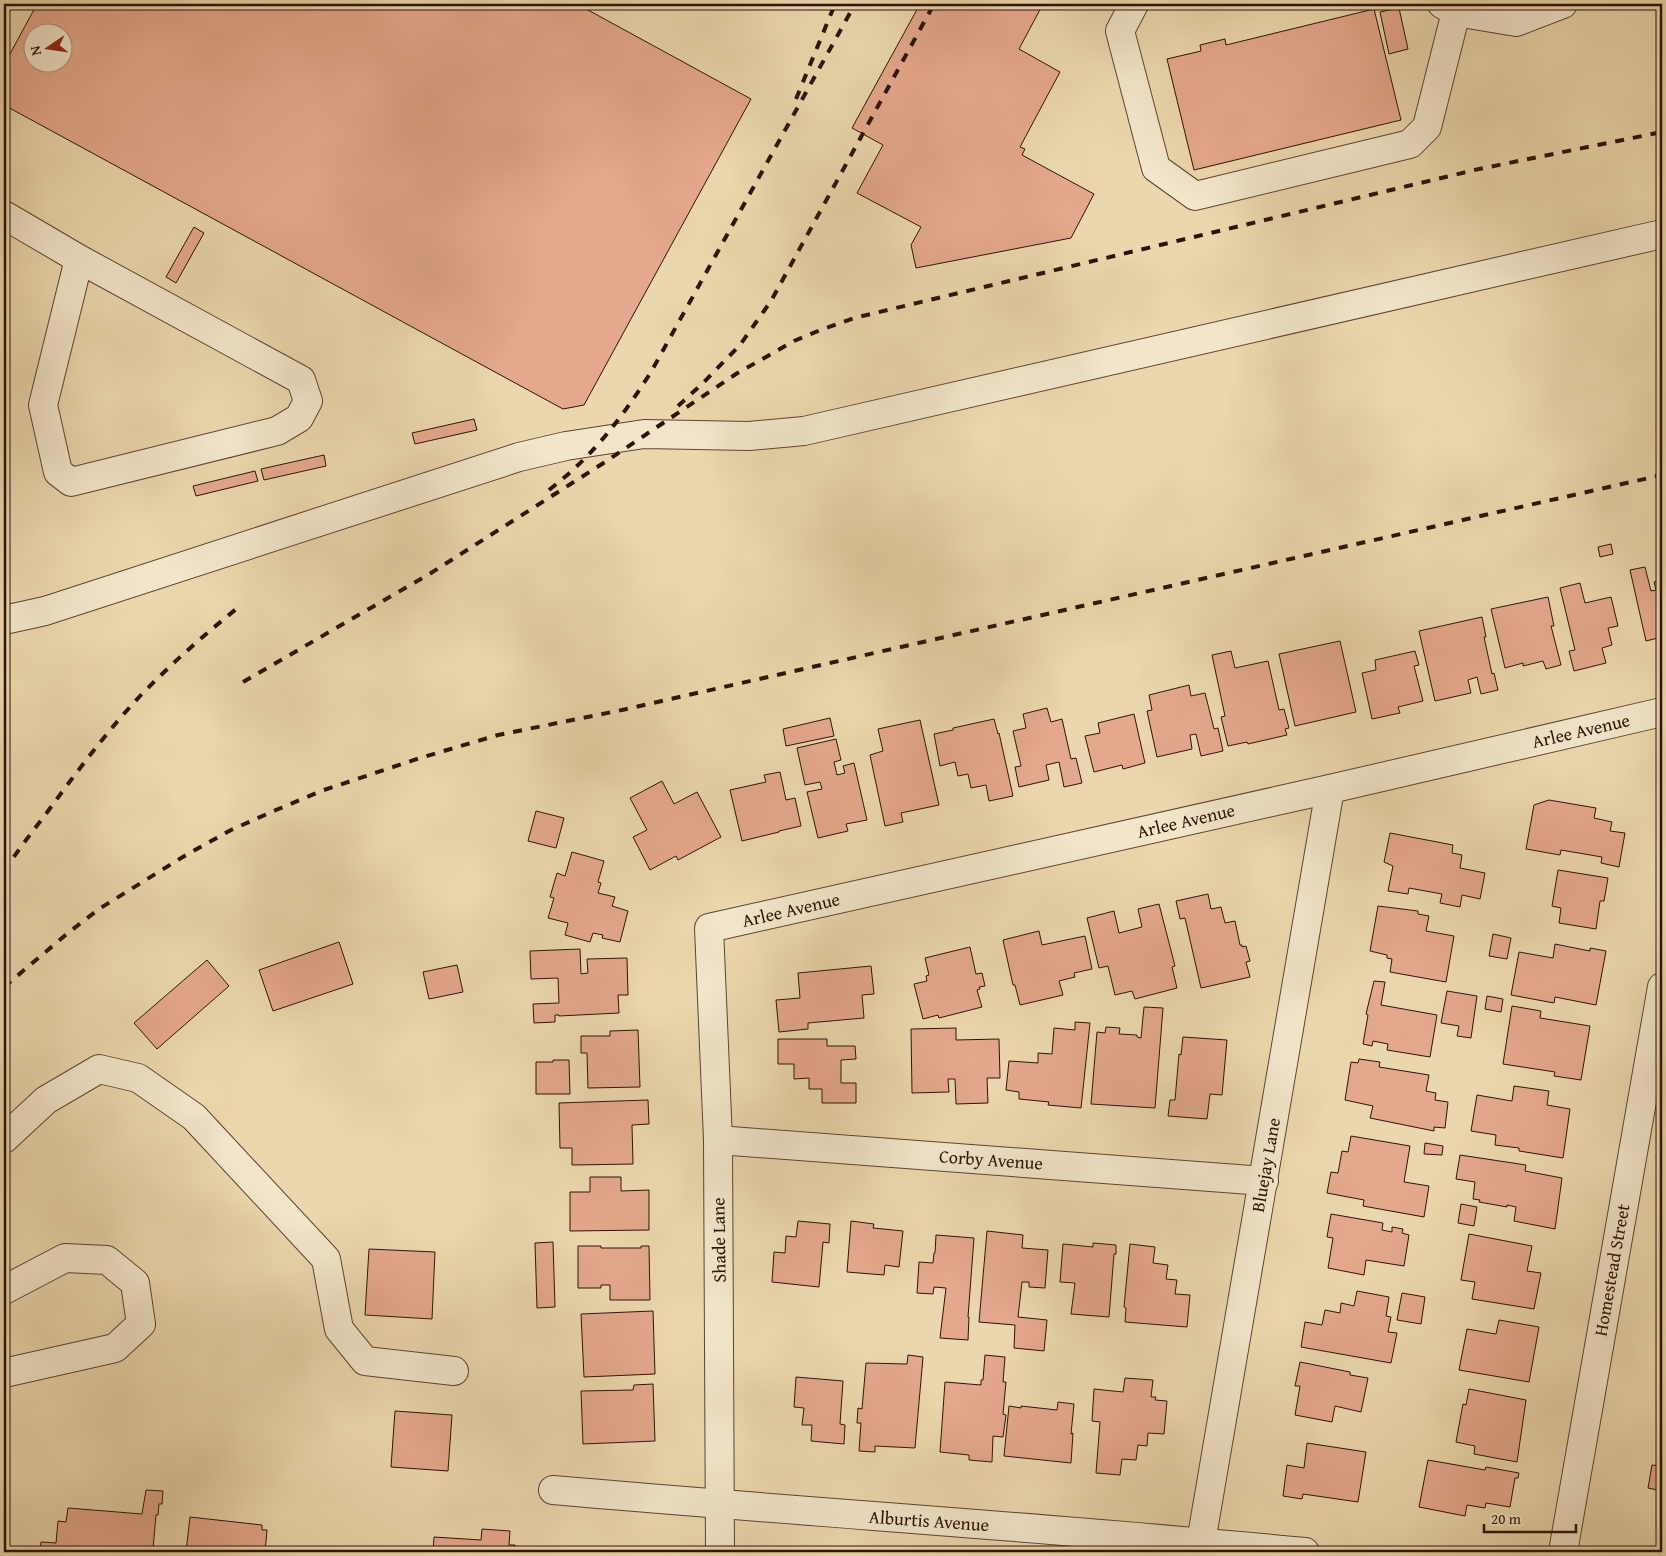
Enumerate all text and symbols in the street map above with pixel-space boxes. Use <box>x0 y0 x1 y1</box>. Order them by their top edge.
north arrow <box>22 22 72 72</box>
text: N <box>24 43 46 58</box>
street label: Arlee Avenue <box>1529 706 1632 755</box>
street label: Arlee Avenue <box>1134 796 1237 845</box>
street label: Arlee Avenue <box>739 885 842 934</box>
street label: Bluejay Lane <box>1244 1116 1287 1214</box>
street label: Corby Avenue <box>938 1142 1044 1177</box>
street label: Shade Lane <box>704 1197 733 1283</box>
street label: Homestead Street <box>1587 1201 1637 1338</box>
scale bar <box>1484 1501 1576 1533</box>
street label: Alburtis Avenue <box>868 1503 990 1538</box>
text: 20 m <box>1491 1508 1522 1529</box>

